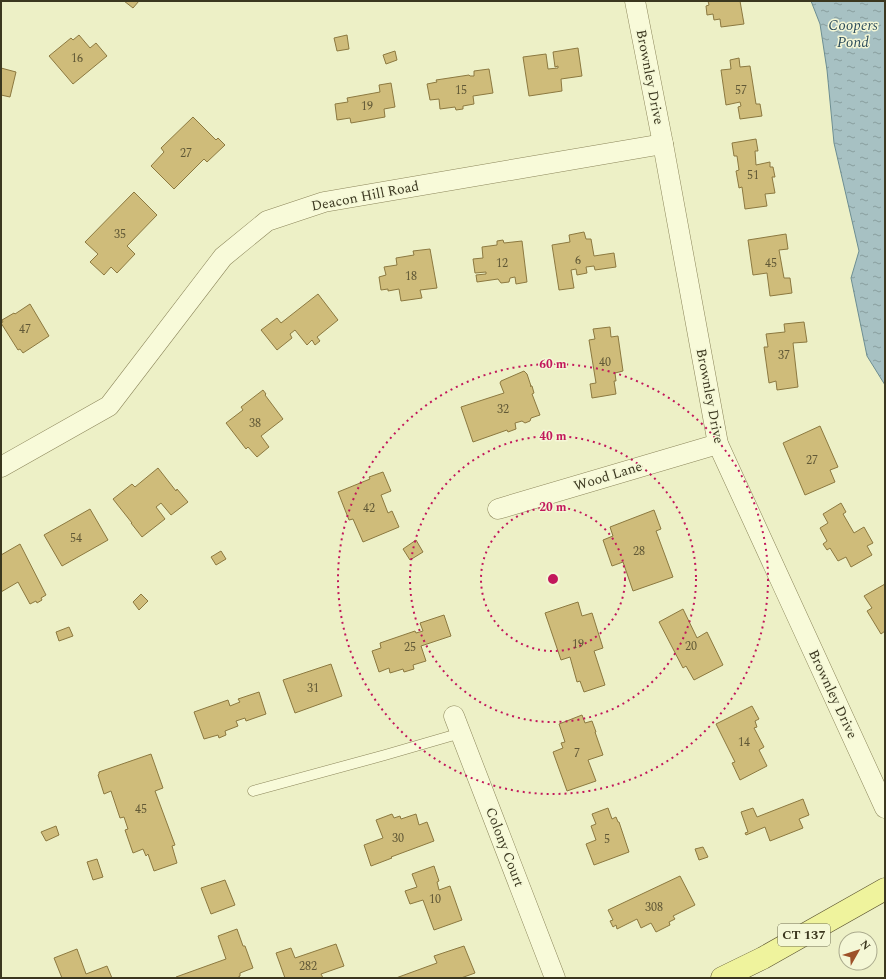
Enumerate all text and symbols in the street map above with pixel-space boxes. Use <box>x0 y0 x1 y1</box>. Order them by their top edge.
water label: Coopers Pond <box>828 14 879 54</box>
street label: Brownley Drive <box>630 28 670 127</box>
house number: 16 <box>71 49 83 68</box>
house number: 15 <box>455 81 467 100</box>
house number: 57 <box>735 81 747 100</box>
house number: 19 <box>361 97 373 116</box>
house number: 27 <box>180 144 192 163</box>
house number: 51 <box>747 166 759 185</box>
street label: Deacon Hill Road <box>309 175 421 217</box>
house number: 35 <box>114 225 126 244</box>
house number: 6 <box>575 251 581 270</box>
house number: 12 <box>496 254 508 273</box>
house number: 45 <box>765 254 777 273</box>
house number: 18 <box>405 267 417 286</box>
house number: 47 <box>19 320 31 339</box>
house number: 37 <box>778 346 790 365</box>
street label: Brownley Drive <box>690 347 730 446</box>
house number: 40 <box>599 353 611 372</box>
text: 60 m <box>539 355 567 374</box>
house number: 32 <box>497 400 509 419</box>
house number: 38 <box>249 414 261 433</box>
text: 40 m <box>539 427 567 446</box>
house number: 27 <box>806 451 818 470</box>
street label: Wood Lane <box>571 456 645 496</box>
text: 20 m <box>539 498 567 517</box>
house number: 42 <box>363 499 375 518</box>
house number: 54 <box>70 529 82 548</box>
house number: 28 <box>633 542 645 561</box>
centre of rings <box>546 572 560 586</box>
house number: 19 <box>572 635 584 654</box>
house number: 20 <box>685 637 697 656</box>
house number: 25 <box>404 638 416 657</box>
street label: Brownley Drive <box>803 646 863 742</box>
house number: 31 <box>307 679 319 698</box>
house number: 14 <box>738 733 750 752</box>
house number: 7 <box>574 744 580 763</box>
house number: 45 <box>135 800 147 819</box>
street label: Colony Court <box>480 804 530 890</box>
house number: 30 <box>392 829 404 848</box>
house number: 5 <box>604 830 610 849</box>
house number: 10 <box>429 890 441 909</box>
house number: 308 <box>645 898 663 917</box>
road number: CT 137 <box>778 924 830 946</box>
north arrow <box>838 931 878 971</box>
text: N <box>856 936 875 954</box>
house number: 282 <box>299 957 317 976</box>

